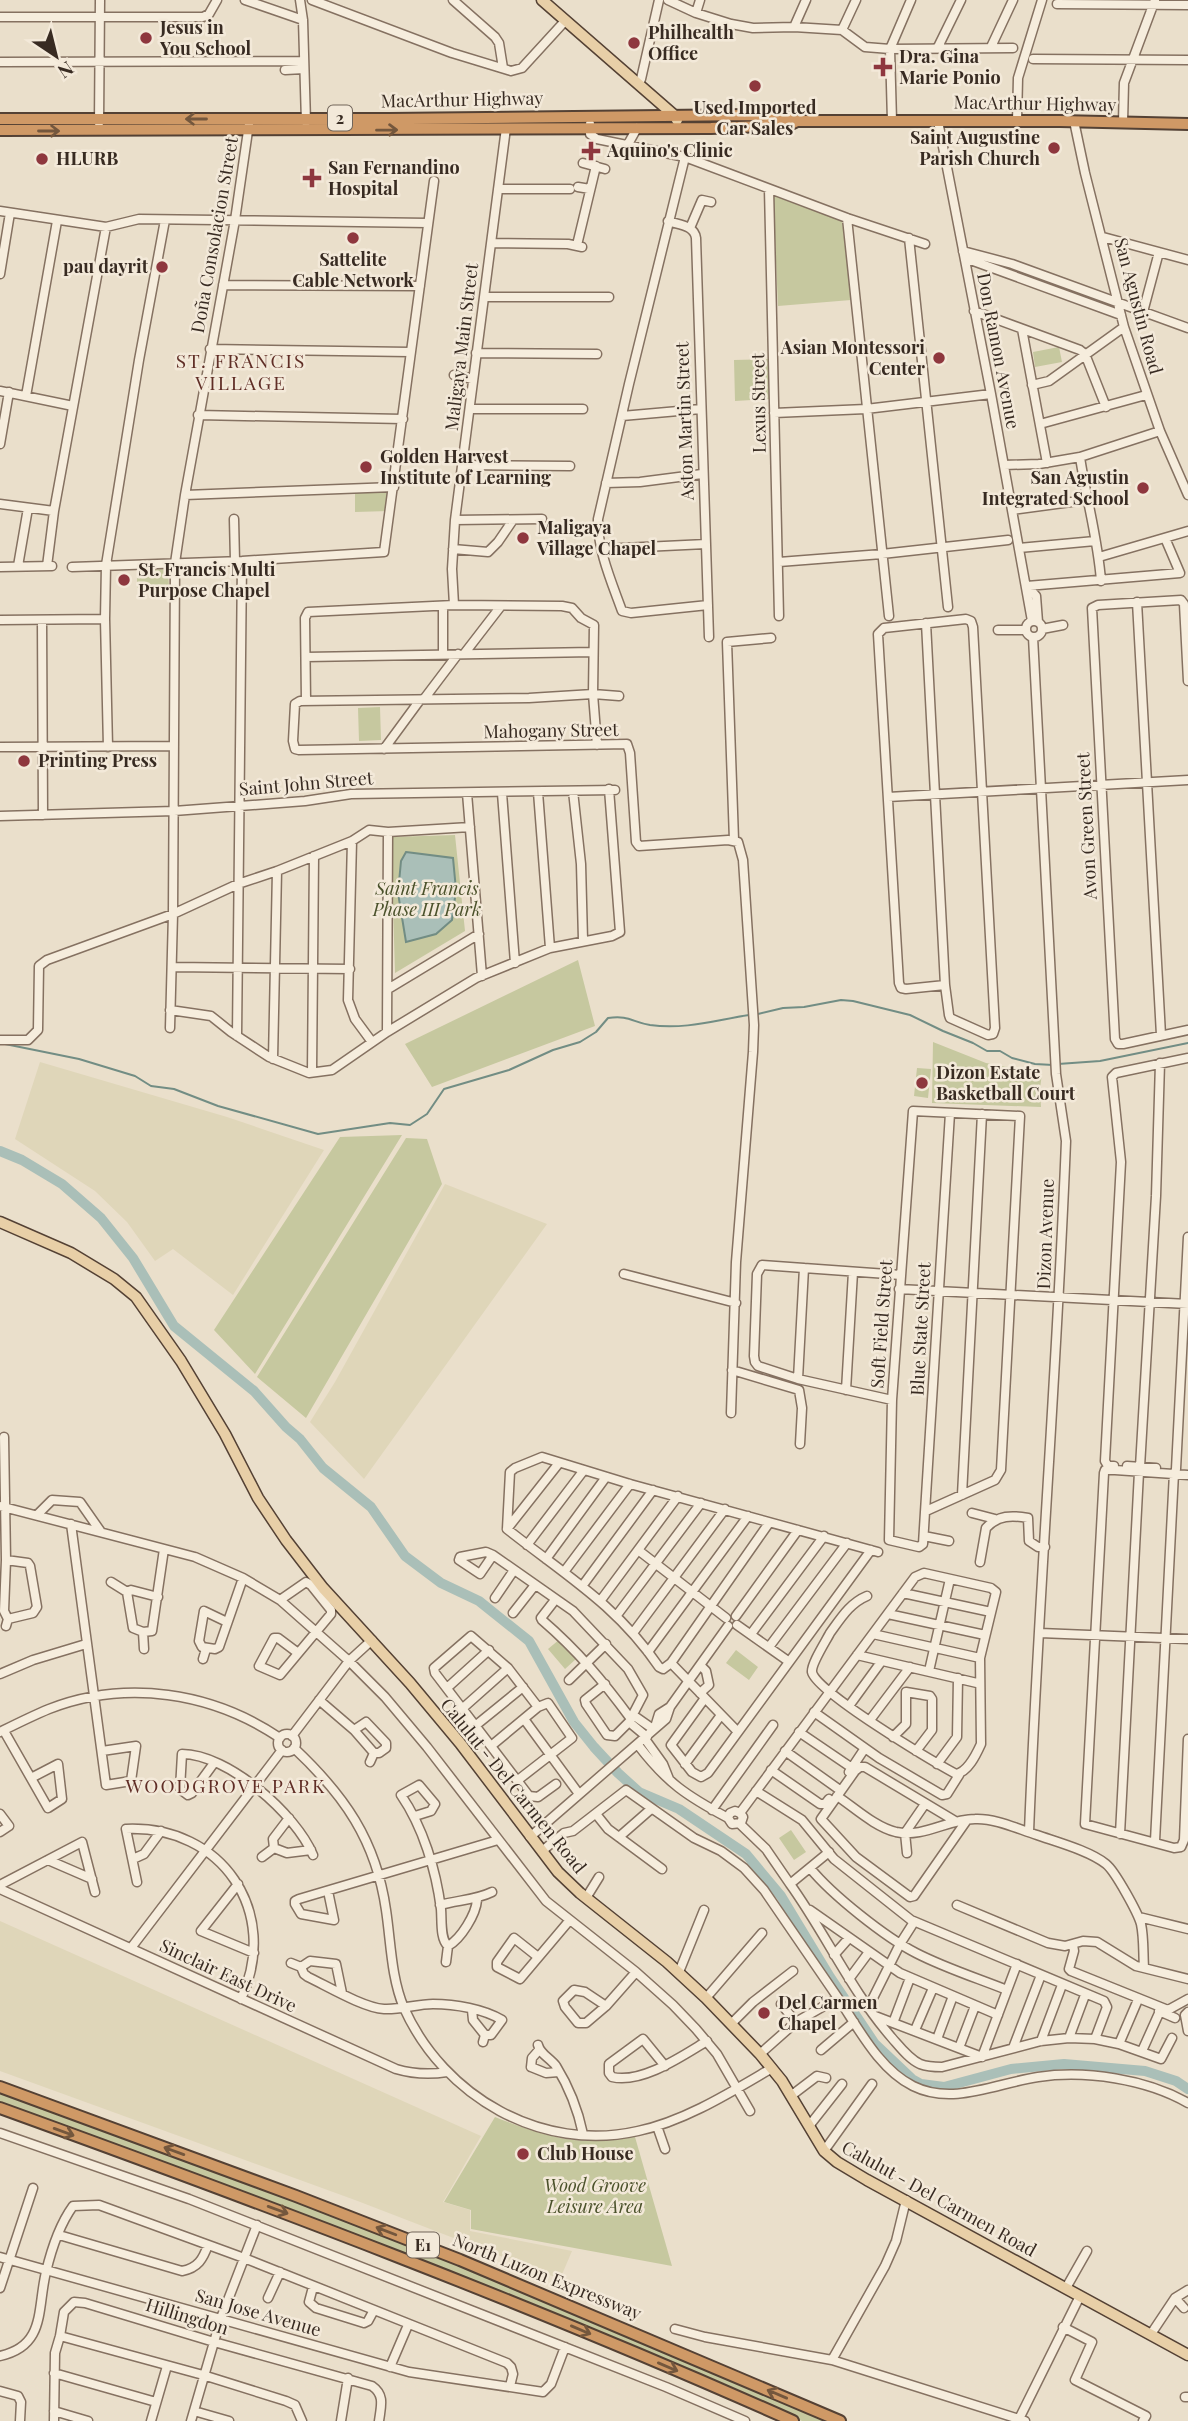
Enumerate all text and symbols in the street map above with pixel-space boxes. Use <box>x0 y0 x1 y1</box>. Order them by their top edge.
place label: Jesus in You School <box>159 15 252 60</box>
place label: Philhealth Office <box>648 20 734 65</box>
north arrow <box>21 21 91 91</box>
marker: Jesus in You School <box>138 30 154 46</box>
marker: Philhealth Office <box>626 35 642 51</box>
place label: Dra. Gina Marie Ponio <box>899 44 1001 89</box>
text: N <box>53 56 79 85</box>
marker: Dra. Gina Marie Ponio <box>873 57 893 77</box>
marker: Used Imported Car Sales <box>747 78 763 94</box>
street label: MacArthur Highway <box>380 86 544 112</box>
street label: MacArthur Highway <box>953 90 1117 116</box>
place label: Used Imported Car Sales <box>694 95 817 140</box>
road number: 2 <box>328 106 352 130</box>
one-way arrow <box>185 112 208 126</box>
one-way arrow <box>375 123 398 136</box>
one-way arrow <box>37 124 60 138</box>
place label: Saint Augustine Parish Church <box>910 125 1040 170</box>
street label: Doña Consolacion Street <box>185 134 243 335</box>
place label: Aquino's Clinic <box>606 138 733 162</box>
marker: Saint Augustine Parish Church <box>1046 140 1062 156</box>
marker: Aquino's Clinic <box>581 141 601 161</box>
place label: HLURB <box>56 146 118 170</box>
marker: HLURB <box>34 151 50 167</box>
place label: San Fernandino Hospital <box>328 155 460 200</box>
marker: San Fernandino Hospital <box>302 168 322 188</box>
marker: Sattelite Cable Network <box>345 230 361 246</box>
street label: San Agustin Road <box>1109 235 1169 377</box>
place label: Sattelite Cable Network <box>292 247 414 292</box>
place label: pau dayrit <box>63 254 149 278</box>
marker: pau dayrit <box>154 259 170 275</box>
street label: Maligaya Main Street <box>439 261 483 432</box>
street label: Don Ramon Avenue <box>972 271 1026 431</box>
place label: Asian Montessori Center <box>780 335 926 380</box>
street label: Aston Martin Street <box>669 341 699 502</box>
district label: ST. FRANCIS VILLAGE <box>176 347 306 395</box>
marker: Asian Montessori Center <box>931 350 947 366</box>
street label: Lexus Street <box>745 352 771 453</box>
place label: Golden Harvest Institute of Learning <box>380 444 551 489</box>
marker: Golden Harvest Institute of Learning <box>358 459 374 475</box>
place label: San Agustin Integrated School <box>982 465 1129 510</box>
marker: San Agustin Integrated School <box>1135 480 1151 496</box>
place label: Maligaya Village Chapel <box>536 515 657 560</box>
marker: Maligaya Village Chapel <box>515 530 531 546</box>
place label: St. Francis Multi Purpose Chapel <box>138 557 276 602</box>
marker: St. Francis Multi Purpose Chapel <box>116 572 132 588</box>
street label: Mahogany Street <box>483 717 619 743</box>
place label: Printing Press <box>38 748 157 772</box>
street label: Avon Green Street <box>1070 751 1102 901</box>
marker: Printing Press <box>16 753 32 769</box>
street label: Saint John Street <box>238 765 375 801</box>
park label: Saint Francis Phase III Park <box>372 876 481 921</box>
place label: Dizon Estate Basketball Court <box>936 1060 1076 1105</box>
marker: Dizon Estate Basketball Court <box>914 1075 930 1091</box>
street label: Dizon Avenue <box>1031 1178 1059 1290</box>
street label: Soft Field Street <box>865 1258 898 1389</box>
street label: Blue State Street <box>905 1261 936 1396</box>
street label: Calulut - Del Carmen Road <box>436 1693 592 1878</box>
district label: WOODGROVE PARK <box>124 1772 327 1798</box>
street label: Sinclair East Drive <box>156 1933 301 2017</box>
place label: Del Carmen Chapel <box>778 1990 878 2035</box>
marker: Del Carmen Chapel <box>756 2005 772 2021</box>
one-way arrow <box>53 2126 75 2139</box>
street label: Calulut - Del Carmen Road <box>838 2135 1042 2262</box>
place label: Club House <box>537 2141 633 2165</box>
one-way arrow <box>163 2144 185 2156</box>
marker: Club House <box>515 2146 531 2162</box>
park label: Wood Groove Leisure Area <box>544 2173 646 2218</box>
one-way arrow <box>266 2205 288 2217</box>
one-way arrow <box>376 2224 398 2237</box>
street label: North Luzon Expressway <box>449 2227 645 2325</box>
road number: E1 <box>407 2232 439 2258</box>
street label: San Jose Avenue <box>193 2283 324 2341</box>
street label: Hillingdon <box>143 2292 232 2340</box>
one-way arrow <box>570 2324 591 2337</box>
one-way arrow <box>656 2361 678 2374</box>
one-way arrow <box>767 2386 789 2399</box>

